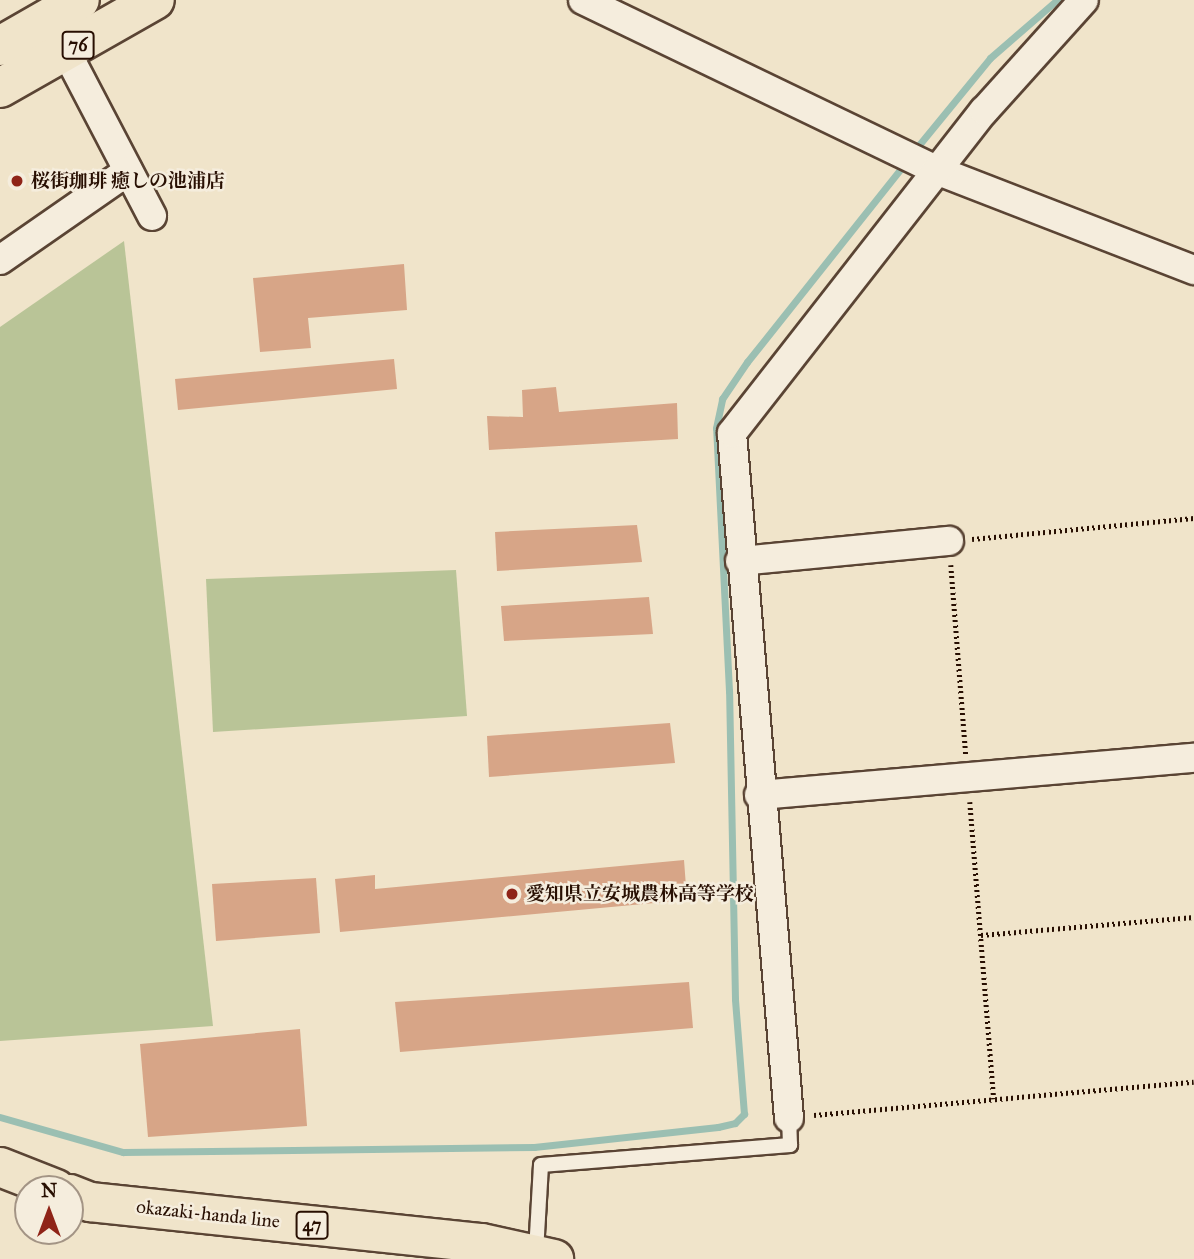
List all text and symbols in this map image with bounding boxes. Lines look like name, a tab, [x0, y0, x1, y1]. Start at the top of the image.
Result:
road number: 76	[60, 31, 96, 60]
place label: 桜街珈琲 癒しの池浦店	[31, 170, 225, 192]
marker: 桜街珈琲 癒しの池浦店	[9, 173, 25, 189]
place label: 愛知県立安城農林高等学校	[526, 883, 754, 905]
marker: 愛知県立安城農林高等学校	[504, 886, 520, 902]
north arrow	[14, 1175, 84, 1245]
text: N	[41, 1179, 57, 1202]
street label: okazaki-handa line	[135, 1195, 281, 1233]
road number: 47	[294, 1210, 330, 1240]

